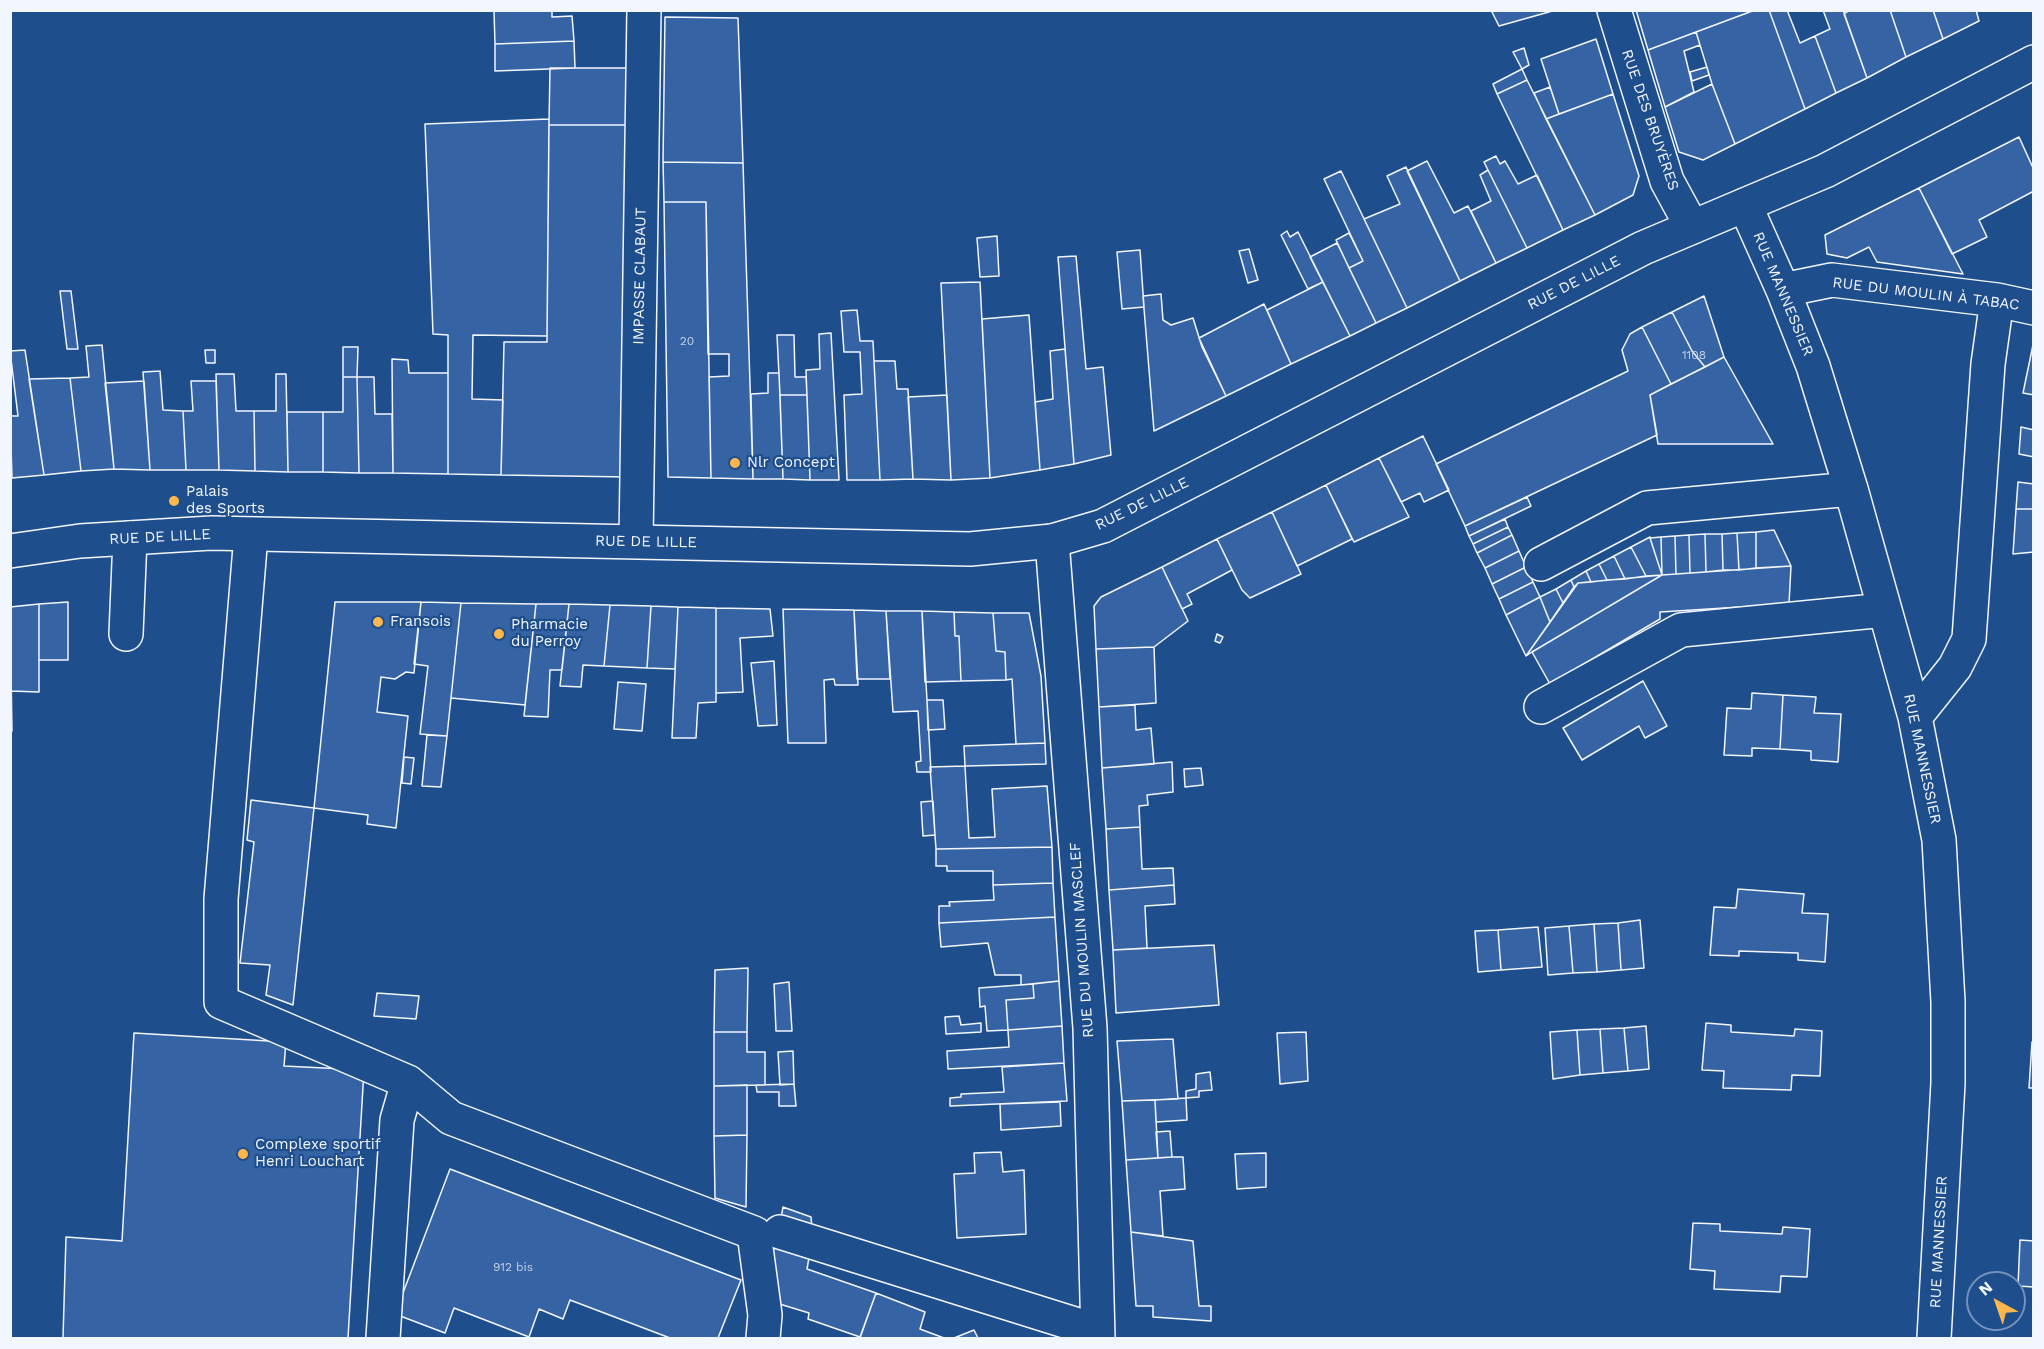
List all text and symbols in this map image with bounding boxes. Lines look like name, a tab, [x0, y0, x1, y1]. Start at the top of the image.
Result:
street label: RUE DES BRUYÈRES	[1617, 47, 1683, 193]
street label: IMPASSE CLABAUT	[630, 207, 650, 345]
street label: RUE MANNESSIER	[1749, 229, 1817, 359]
street label: RUE DE LILLE	[1525, 252, 1623, 314]
street label: RUE DU MOULIN À TABAC	[1832, 274, 2020, 314]
house number: 20	[680, 334, 694, 348]
house number: 1108	[1682, 348, 1706, 362]
place label: Nlr Concept	[747, 454, 835, 472]
marker: Nlr Concept	[728, 456, 742, 470]
street label: RUE DE LILLE	[1092, 474, 1192, 534]
place label: Palais des Sports	[186, 483, 265, 518]
marker: Palais des Sports	[167, 494, 181, 508]
street label: RUE DE LILLE	[109, 525, 211, 549]
street label: RUE DE LILLE	[595, 532, 697, 552]
place label: Fransois	[390, 613, 451, 631]
marker: Fransois	[371, 615, 385, 629]
place label: Pharmacie du Perroy	[511, 616, 588, 651]
marker: Pharmacie du Perroy	[492, 627, 506, 641]
street label: RUE MANNESSIER	[1899, 692, 1945, 826]
street label: RUE DU MOULIN MASCLEF	[1066, 842, 1098, 1038]
place label: Complexe sportif Henri Louchart	[255, 1136, 381, 1171]
marker: Complexe sportif Henri Louchart	[236, 1147, 250, 1161]
street label: RUE MANNESSIER	[1927, 1175, 1951, 1309]
house number: 912 bis	[493, 1260, 533, 1274]
north arrow	[1966, 1271, 2026, 1331]
text: N	[1975, 1277, 1996, 1299]

